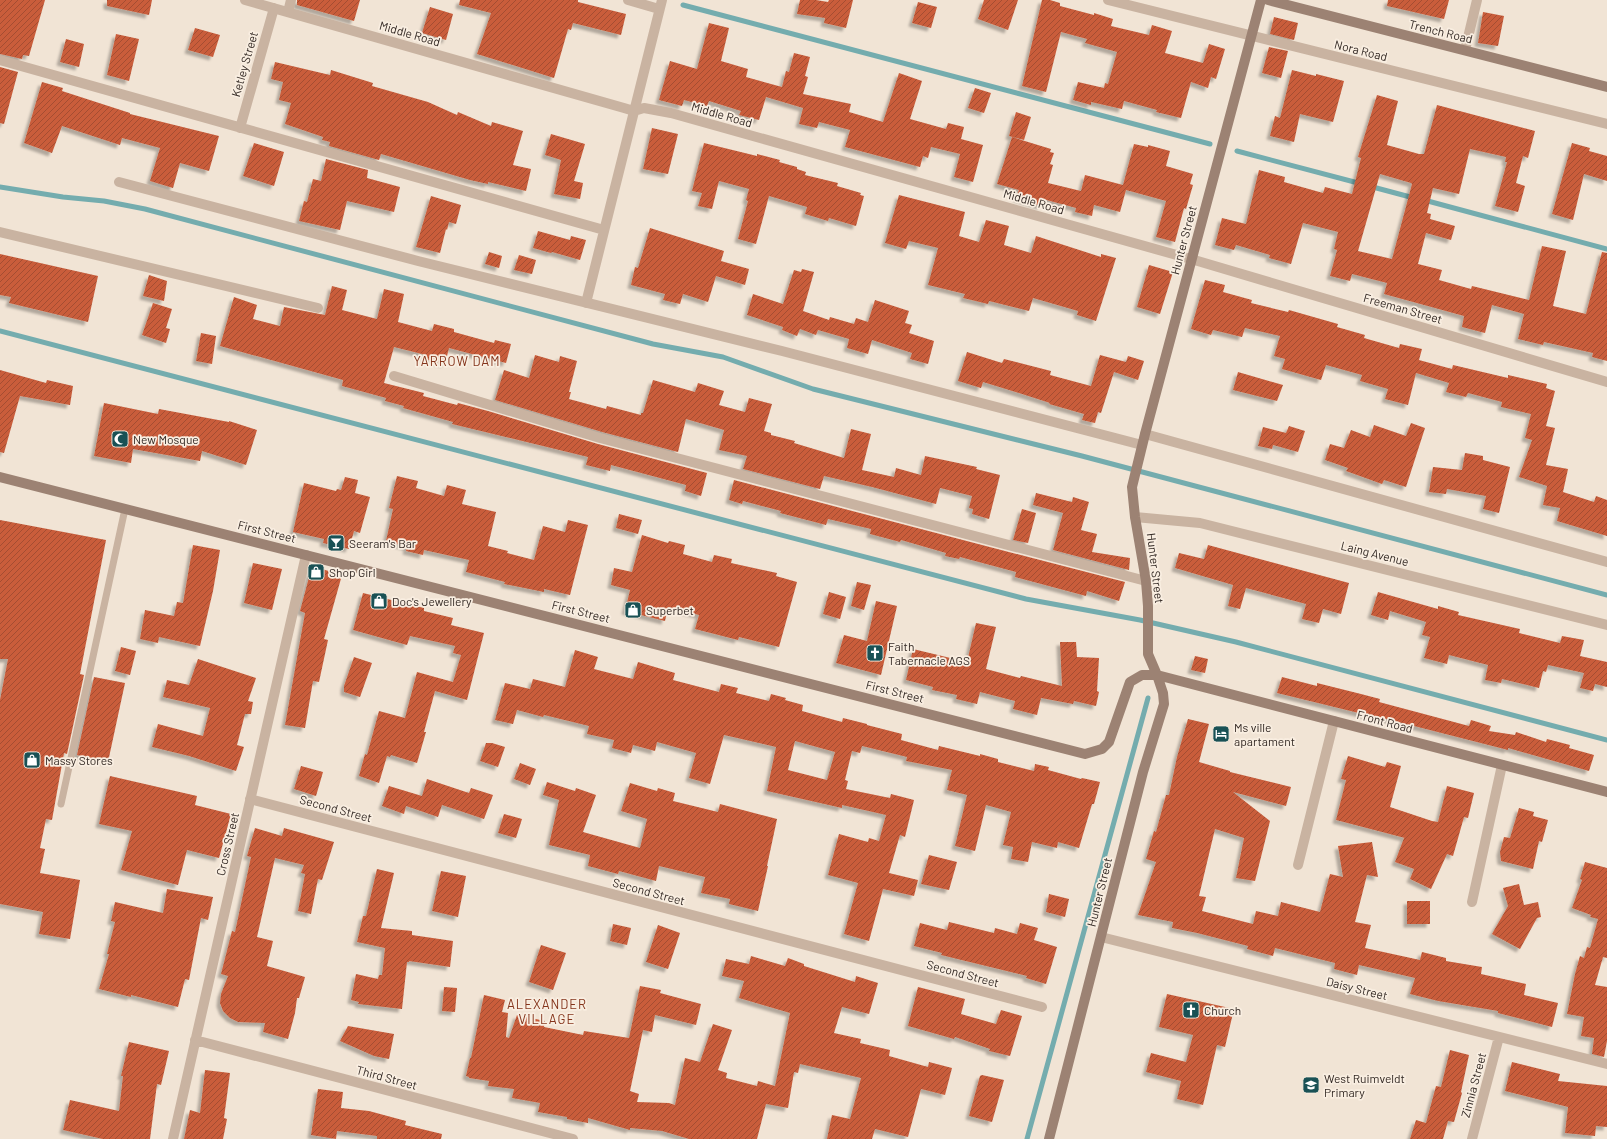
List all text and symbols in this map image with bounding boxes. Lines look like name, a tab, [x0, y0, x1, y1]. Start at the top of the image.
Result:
street label: Trench Road	[1408, 16, 1474, 46]
street label: Middle Road	[378, 18, 442, 48]
street label: Ketley Street	[228, 30, 260, 98]
street label: Nora Road	[1333, 37, 1389, 63]
street label: Middle Road	[690, 99, 754, 129]
street label: Middle Road	[1002, 186, 1066, 216]
street label: Hunter Street	[1167, 204, 1199, 276]
street label: Freeman Street	[1362, 290, 1444, 326]
district label: YARROW DAM	[413, 353, 501, 369]
mosque icon: New Mosque	[110, 429, 130, 449]
place label: New Mosque	[133, 432, 199, 446]
street label: First Street	[236, 517, 298, 545]
street label: Hunter Street	[1145, 532, 1167, 604]
bar icon: Seeram's Bar	[326, 533, 346, 553]
place label: Seeram's Bar	[349, 536, 417, 550]
street label: Laing Avenue	[1340, 538, 1410, 568]
shop icon: Shop Girl	[306, 562, 326, 582]
place label: Shop Girl	[329, 565, 376, 579]
shop icon: Doc's Jewellery	[369, 591, 389, 611]
place label: Doc's Jewellery	[392, 594, 472, 608]
street label: First Street	[550, 597, 612, 625]
shop icon: Superbet	[623, 600, 643, 620]
place label: Superbet	[646, 603, 694, 617]
place label: Faith Tabernacle AGS	[888, 639, 970, 667]
church icon: Faith Tabernacle AGS	[865, 643, 885, 663]
street label: First Street	[864, 677, 926, 705]
street label: Front Road	[1356, 707, 1414, 735]
place label: Ms ville apartament	[1234, 720, 1295, 748]
hotel icon: Ms ville apartament	[1211, 724, 1231, 744]
shop icon: Massy Stores	[22, 750, 42, 770]
place label: Massy Stores	[45, 753, 113, 767]
street label: Second Street	[298, 792, 374, 824]
street label: Cross Street	[213, 811, 241, 877]
street label: Hunter Street	[1084, 856, 1114, 928]
street label: Second Street	[611, 875, 687, 907]
street label: Second Street	[925, 957, 1001, 989]
street label: Daisy Street	[1325, 974, 1389, 1002]
district label: ALEXANDER VILLAGE	[507, 996, 587, 1027]
church icon: Church	[1181, 1000, 1201, 1020]
place label: Church	[1204, 1003, 1241, 1017]
street label: Zinnia Street	[1458, 1051, 1488, 1119]
street label: Third Street	[355, 1062, 419, 1092]
place label: West Ruimveldt Primary	[1324, 1071, 1405, 1099]
school or university icon: West Ruimveldt Primary	[1301, 1075, 1321, 1095]

